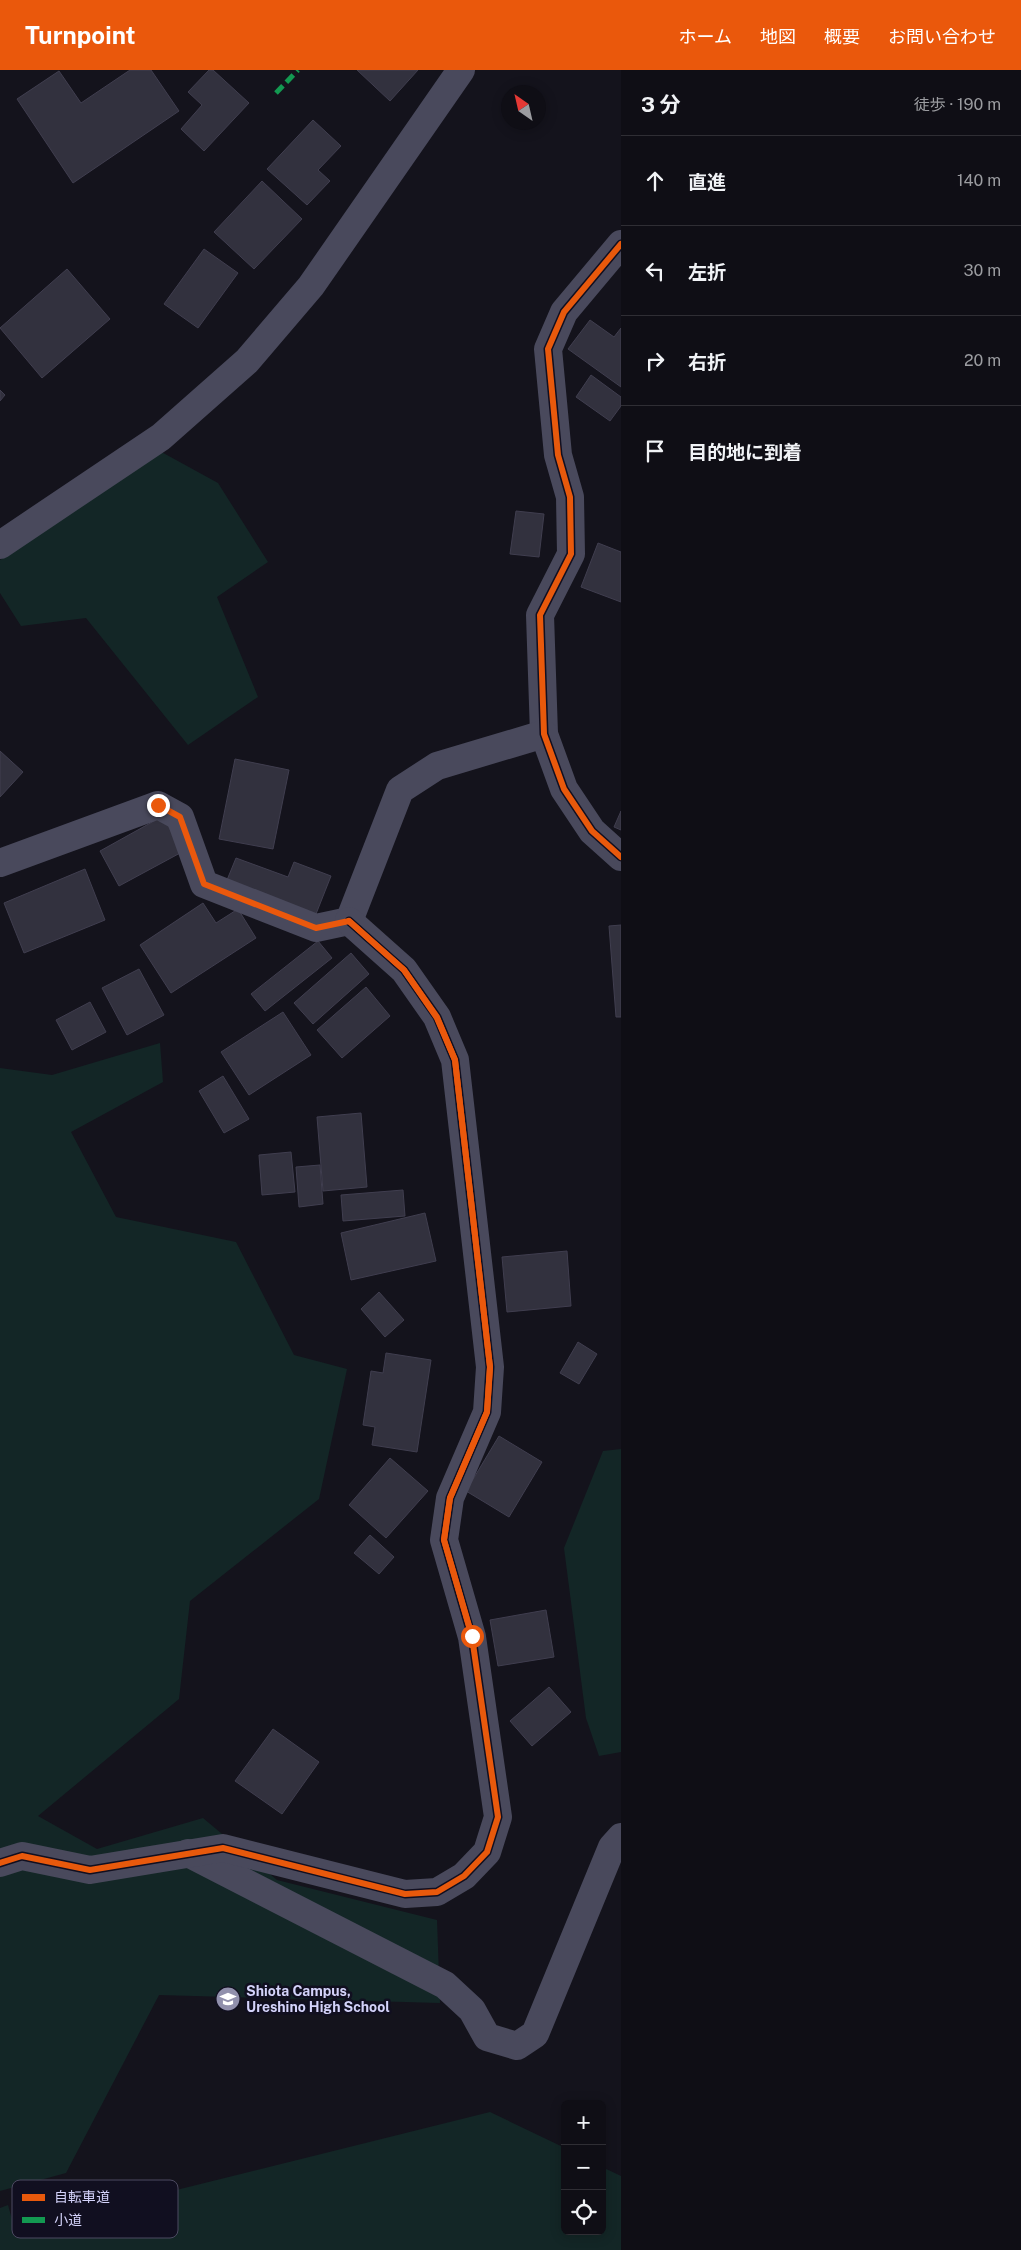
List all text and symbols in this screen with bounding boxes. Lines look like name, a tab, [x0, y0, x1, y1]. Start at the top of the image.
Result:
text: Turnpoint	[25, 21, 135, 49]
text: ホーム	[679, 26, 732, 47]
text: 地図	[760, 26, 796, 47]
text: 概要	[824, 26, 860, 47]
text: お問い合わせ	[888, 26, 996, 47]
north arrow	[501, 85, 546, 130]
text: 3 分	[641, 92, 681, 117]
text: 徒歩 · 190 m	[914, 95, 1001, 114]
icon: ahead	[641, 167, 669, 195]
text: 直進	[688, 171, 726, 193]
text: 140 m	[957, 171, 1001, 190]
icon: left	[641, 257, 669, 285]
text: 左折	[688, 261, 726, 283]
text: 30 m	[964, 261, 1001, 280]
icon: right	[641, 347, 669, 375]
text: 右折	[688, 351, 726, 373]
text: 20 m	[964, 351, 1001, 370]
icon: arrive	[641, 437, 669, 465]
text: 目的地に到着	[688, 441, 802, 463]
route end	[147, 794, 170, 817]
route start	[461, 1625, 484, 1648]
place label: Shiota Campus, Ureshino High School	[246, 1983, 390, 2015]
school or university icon: Shiota Campus, Ureshino High School	[215, 1986, 241, 2012]
map controls	[561, 2100, 606, 2235]
button: +	[561, 2100, 606, 2145]
button: −	[561, 2145, 606, 2190]
legend	[12, 2180, 178, 2238]
text: 自転車道	[54, 2189, 110, 2205]
button: locate	[561, 2190, 606, 2235]
text: 小道	[54, 2212, 82, 2228]

